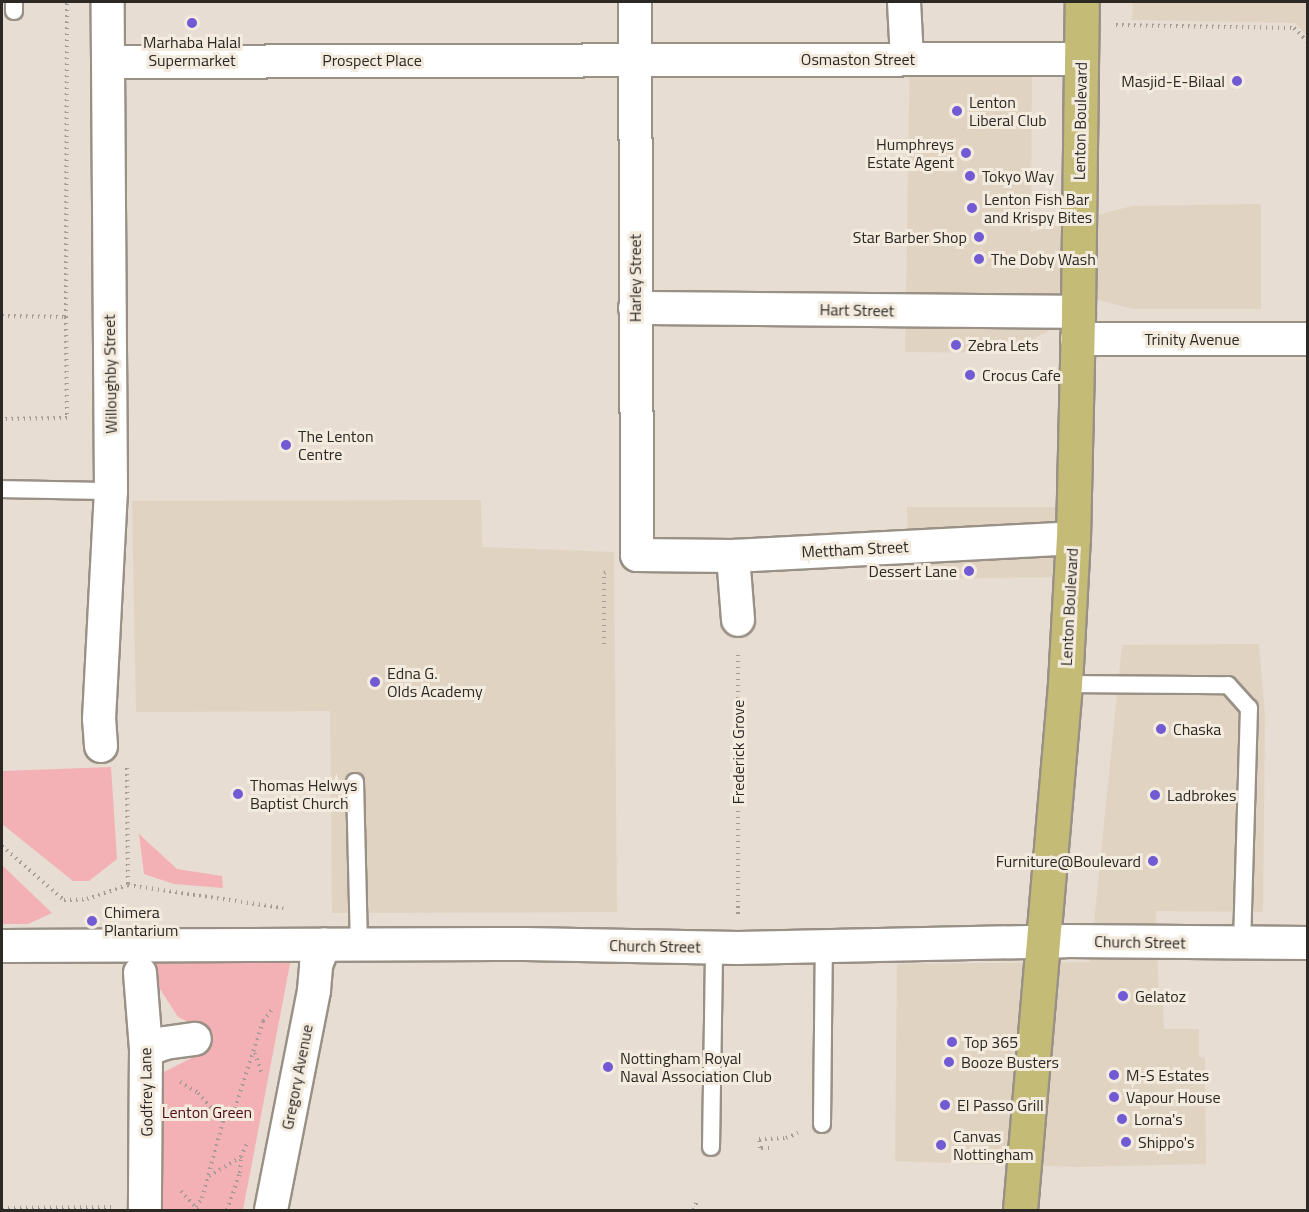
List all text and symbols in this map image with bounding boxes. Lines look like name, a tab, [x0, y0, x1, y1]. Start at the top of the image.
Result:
marker: Marhaba Halal Supermarket	[185, 16, 199, 30]
place label: Marhaba Halal Supermarket	[143, 32, 241, 70]
street label: Osmaston Street	[801, 49, 915, 69]
street label: Prospect Place	[322, 50, 422, 70]
street label: Lenton Boulevard	[1069, 62, 1091, 180]
place label: Masjid-E-Bilaal	[1121, 71, 1225, 91]
marker: Masjid-E-Bilaal	[1230, 74, 1244, 88]
place label: Lenton Liberal Club	[969, 92, 1047, 130]
marker: Lenton Liberal Club	[950, 104, 964, 118]
place label: Humphreys Estate Agent	[867, 134, 954, 172]
marker: Humphreys Estate Agent	[959, 146, 973, 160]
place label: Tokyo Way	[982, 166, 1054, 186]
marker: Tokyo Way	[963, 169, 977, 183]
place label: Lenton Fish Bar and Krispy Bites	[984, 189, 1092, 227]
marker: Lenton Fish Bar and Krispy Bites	[965, 201, 979, 215]
place label: Star Barber Shop	[853, 227, 967, 247]
marker: Star Barber Shop	[972, 230, 986, 244]
street label: Harley Street	[625, 234, 645, 322]
place label: The Doby Wash	[991, 249, 1096, 269]
marker: The Doby Wash	[972, 252, 986, 266]
street label: Hart Street	[819, 300, 895, 320]
street label: Willoughby Street	[99, 314, 121, 434]
street label: Trinity Avenue	[1144, 329, 1240, 349]
place label: Zebra Lets	[968, 335, 1039, 355]
marker: Zebra Lets	[949, 338, 963, 352]
place label: Crocus Cafe	[982, 365, 1061, 385]
marker: Crocus Cafe	[963, 368, 977, 382]
place label: The Lenton Centre	[298, 426, 373, 464]
marker: The Lenton Centre	[279, 438, 293, 452]
street label: Mettham Street	[801, 537, 909, 561]
street label: Lenton Boulevard	[1056, 547, 1082, 667]
place label: Dessert Lane	[869, 561, 957, 581]
marker: Dessert Lane	[962, 564, 976, 578]
place label: Edna G. Olds Academy	[387, 663, 483, 701]
marker: Edna G. Olds Academy	[368, 675, 382, 689]
street label: Frederick Grove	[728, 700, 748, 804]
place label: Chaska	[1173, 719, 1221, 739]
marker: Chaska	[1154, 722, 1168, 736]
place label: Thomas Helwys Baptist Church	[250, 775, 358, 813]
place label: Ladbrokes	[1167, 785, 1236, 805]
marker: Thomas Helwys Baptist Church	[231, 787, 245, 801]
marker: Ladbrokes	[1148, 788, 1162, 802]
place label: Furniture@Boulevard	[996, 851, 1141, 871]
marker: Furniture@Boulevard	[1146, 854, 1160, 868]
place label: Chimera Plantarium	[104, 902, 178, 940]
marker: Chimera Plantarium	[85, 914, 99, 928]
street label: Church Street	[1094, 932, 1186, 952]
street label: Church Street	[609, 936, 701, 956]
place label: Gelatoz	[1135, 986, 1186, 1006]
marker: Gelatoz	[1116, 989, 1130, 1003]
street label: Gregory Avenue	[277, 1023, 317, 1131]
place label: Top 365	[964, 1032, 1018, 1052]
marker: Top 365	[945, 1035, 959, 1049]
street label: Godfrey Lane	[136, 1047, 156, 1137]
place label: Nottingham Royal Naval Association Club	[620, 1048, 772, 1086]
place label: Booze Busters	[961, 1052, 1059, 1072]
marker: Booze Busters	[942, 1055, 956, 1069]
marker: Nottingham Royal Naval Association Club	[601, 1060, 615, 1074]
place label: M-S Estates	[1126, 1065, 1209, 1085]
marker: M-S Estates	[1107, 1068, 1121, 1082]
place label: Vapour House	[1126, 1087, 1221, 1107]
marker: Vapour House	[1107, 1090, 1121, 1104]
place label: El Passo Grill	[957, 1095, 1044, 1115]
marker: El Passo Grill	[938, 1098, 952, 1112]
park label: Lenton Green	[162, 1102, 252, 1122]
place label: Lorna's	[1134, 1109, 1183, 1129]
marker: Lorna's	[1115, 1112, 1129, 1126]
place label: Canvas Nottingham	[953, 1126, 1034, 1164]
place label: Shippo's	[1138, 1132, 1195, 1152]
marker: Shippo's	[1119, 1135, 1133, 1149]
marker: Canvas Nottingham	[934, 1138, 948, 1152]

